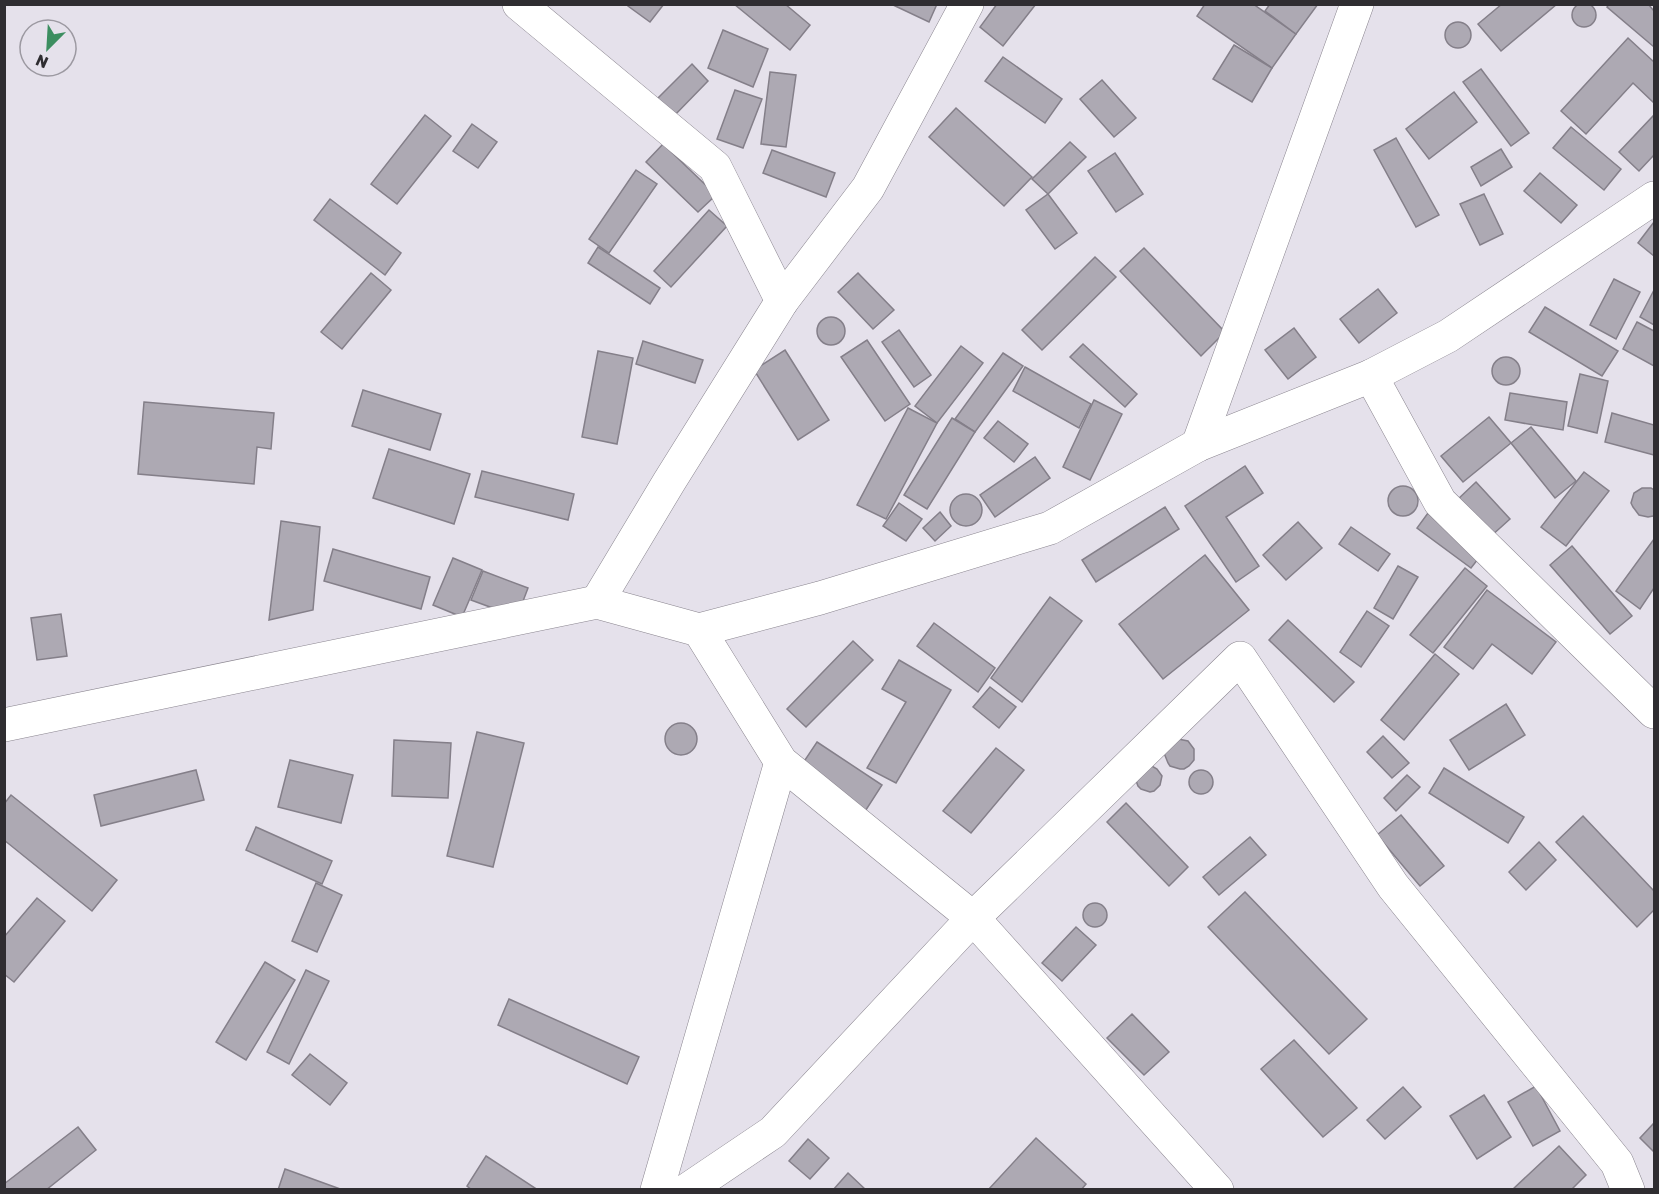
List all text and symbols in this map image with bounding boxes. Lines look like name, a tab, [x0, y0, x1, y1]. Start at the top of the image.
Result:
north arrow	[18, 18, 78, 78]
text: N	[33, 50, 51, 72]

